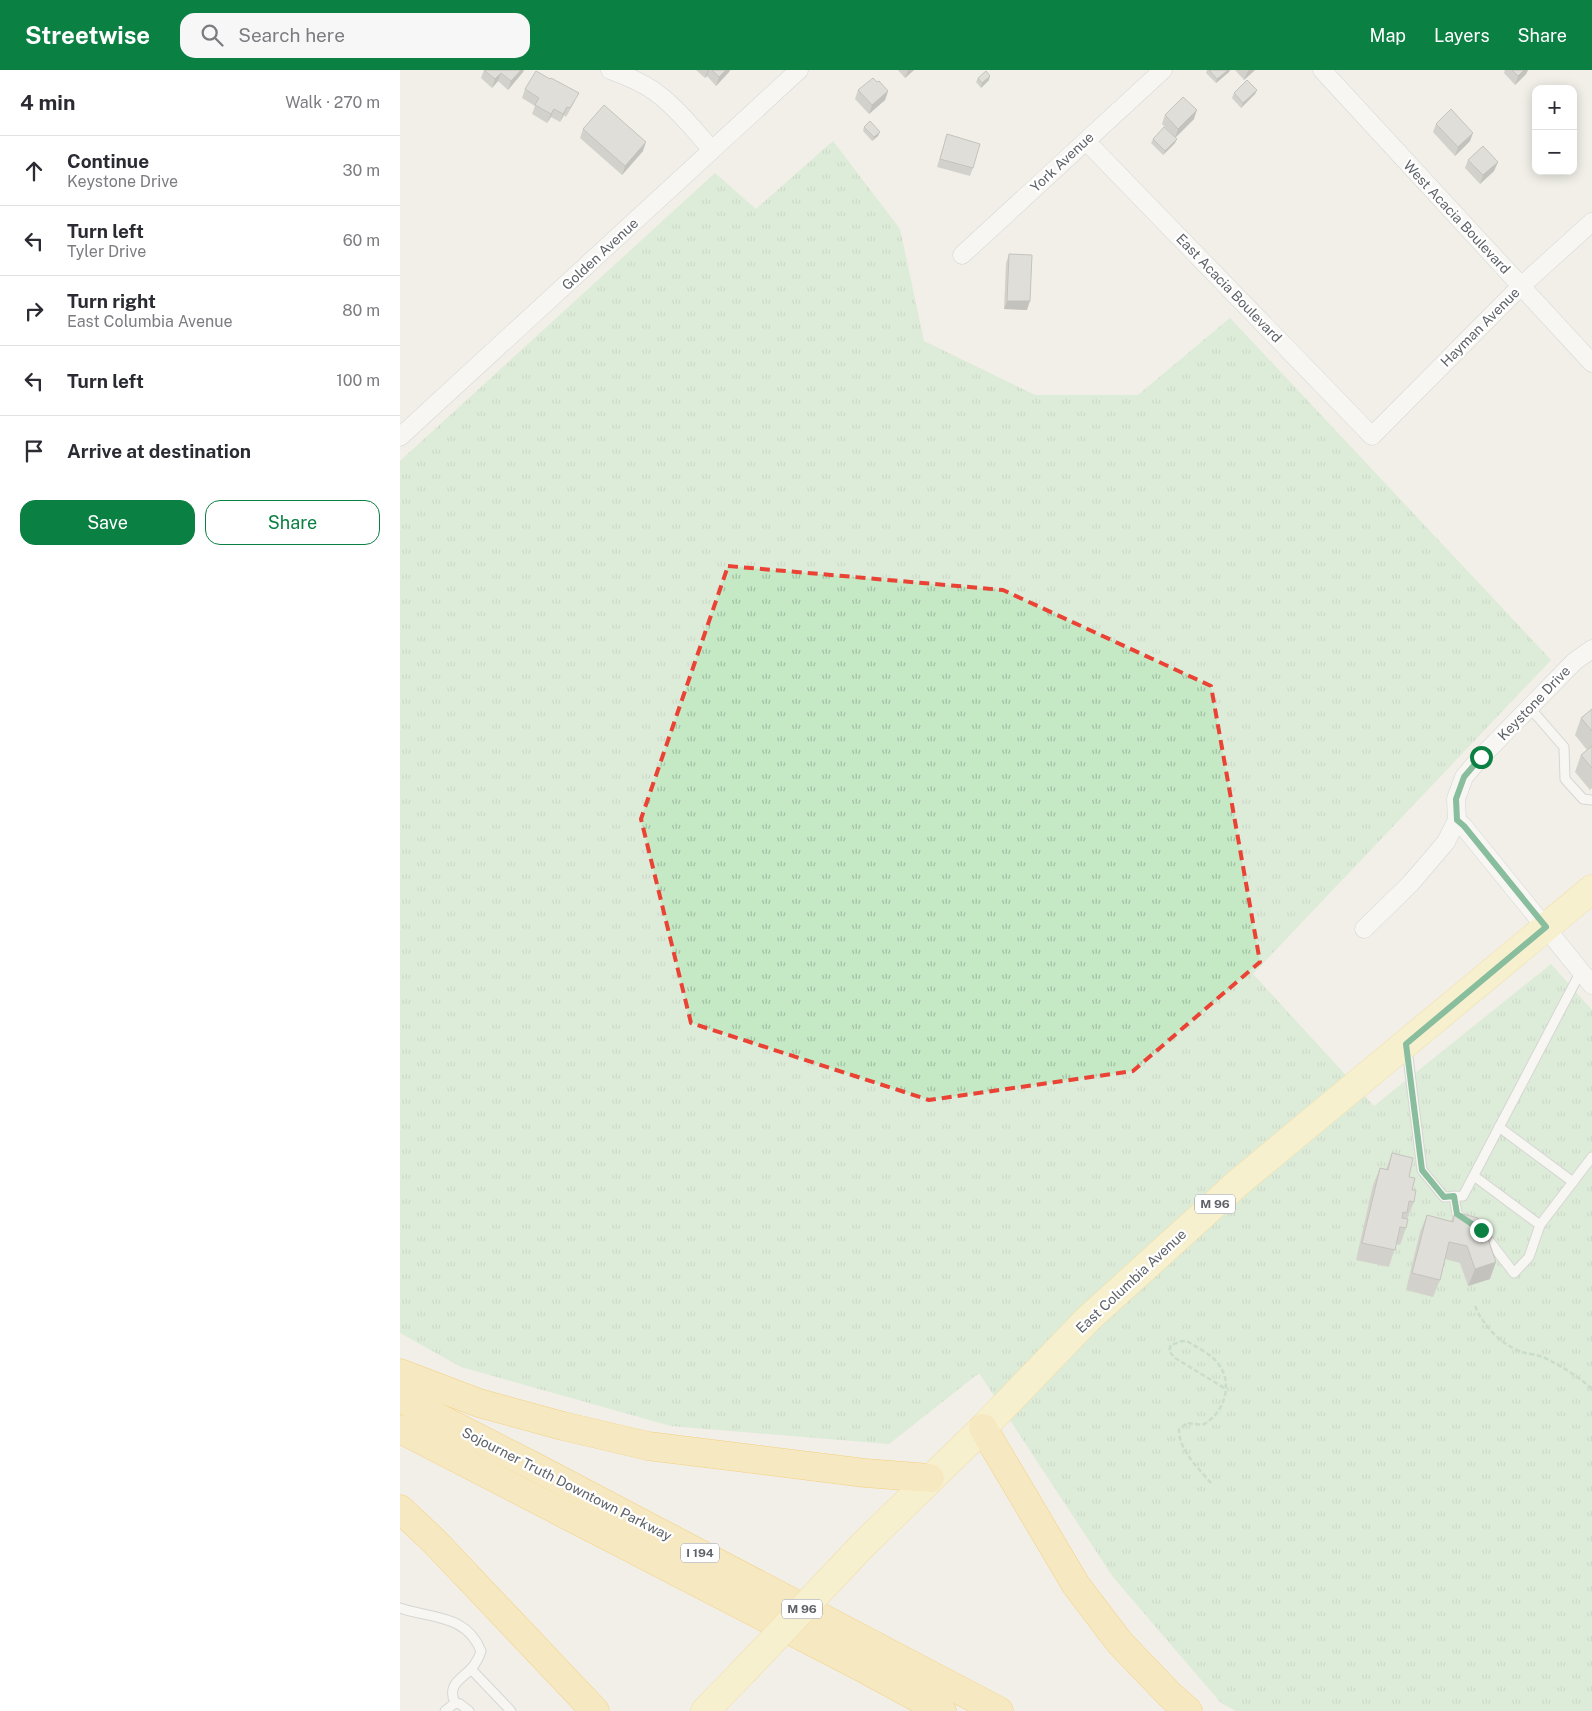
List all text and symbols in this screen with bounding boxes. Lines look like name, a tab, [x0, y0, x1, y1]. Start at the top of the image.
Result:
search box	[180, 13, 530, 58]
text: Streetwise	[25, 21, 150, 49]
icon: search	[198, 21, 226, 49]
text: Search here	[238, 24, 345, 46]
text: Map	[1370, 25, 1406, 46]
text: Layers	[1434, 25, 1490, 46]
text: Share	[1518, 25, 1567, 46]
map controls	[1532, 85, 1577, 175]
button: +	[1532, 85, 1577, 130]
text: 4 min	[20, 90, 75, 115]
text: Walk · 270 m	[285, 93, 380, 112]
street label: York Avenue	[1027, 129, 1097, 195]
button: −	[1532, 130, 1577, 175]
text: Continue	[67, 150, 149, 172]
icon: ahead	[20, 157, 48, 185]
street label: West Acacia Boulevard	[1400, 157, 1514, 277]
text: 30 m	[343, 161, 380, 180]
text: Keystone Drive	[67, 172, 178, 191]
street label: Golden Avenue	[559, 215, 641, 293]
text: Turn left	[67, 220, 144, 242]
icon: left	[20, 227, 48, 255]
street label: East Acacia Boulevard	[1173, 230, 1285, 346]
text: 60 m	[343, 231, 380, 250]
text: Tyler Drive	[67, 242, 146, 261]
street label: Hayman Avenue	[1437, 284, 1523, 370]
text: Turn right	[67, 290, 156, 312]
icon: right	[20, 297, 48, 325]
text: 80 m	[342, 301, 380, 320]
text: East Columbia Avenue	[67, 312, 233, 331]
icon: left	[20, 367, 48, 395]
text: Turn left	[67, 370, 144, 392]
text: 100 m	[336, 371, 380, 390]
icon: arrive	[20, 437, 48, 465]
text: Arrive at destination	[67, 440, 251, 462]
button: Save	[20, 500, 195, 545]
button: Share	[205, 500, 380, 545]
street label: Keystone Drive	[1494, 662, 1574, 744]
route start	[1470, 746, 1493, 769]
road number: M 96	[1195, 1194, 1235, 1214]
route end	[1470, 1219, 1493, 1242]
street label: East Columbia Avenue	[1073, 1226, 1190, 1336]
street label: Sojourner Truth Downtown Parkway	[459, 1424, 675, 1544]
road number: I 194	[681, 1544, 719, 1562]
road number: M 96	[782, 1600, 822, 1618]

